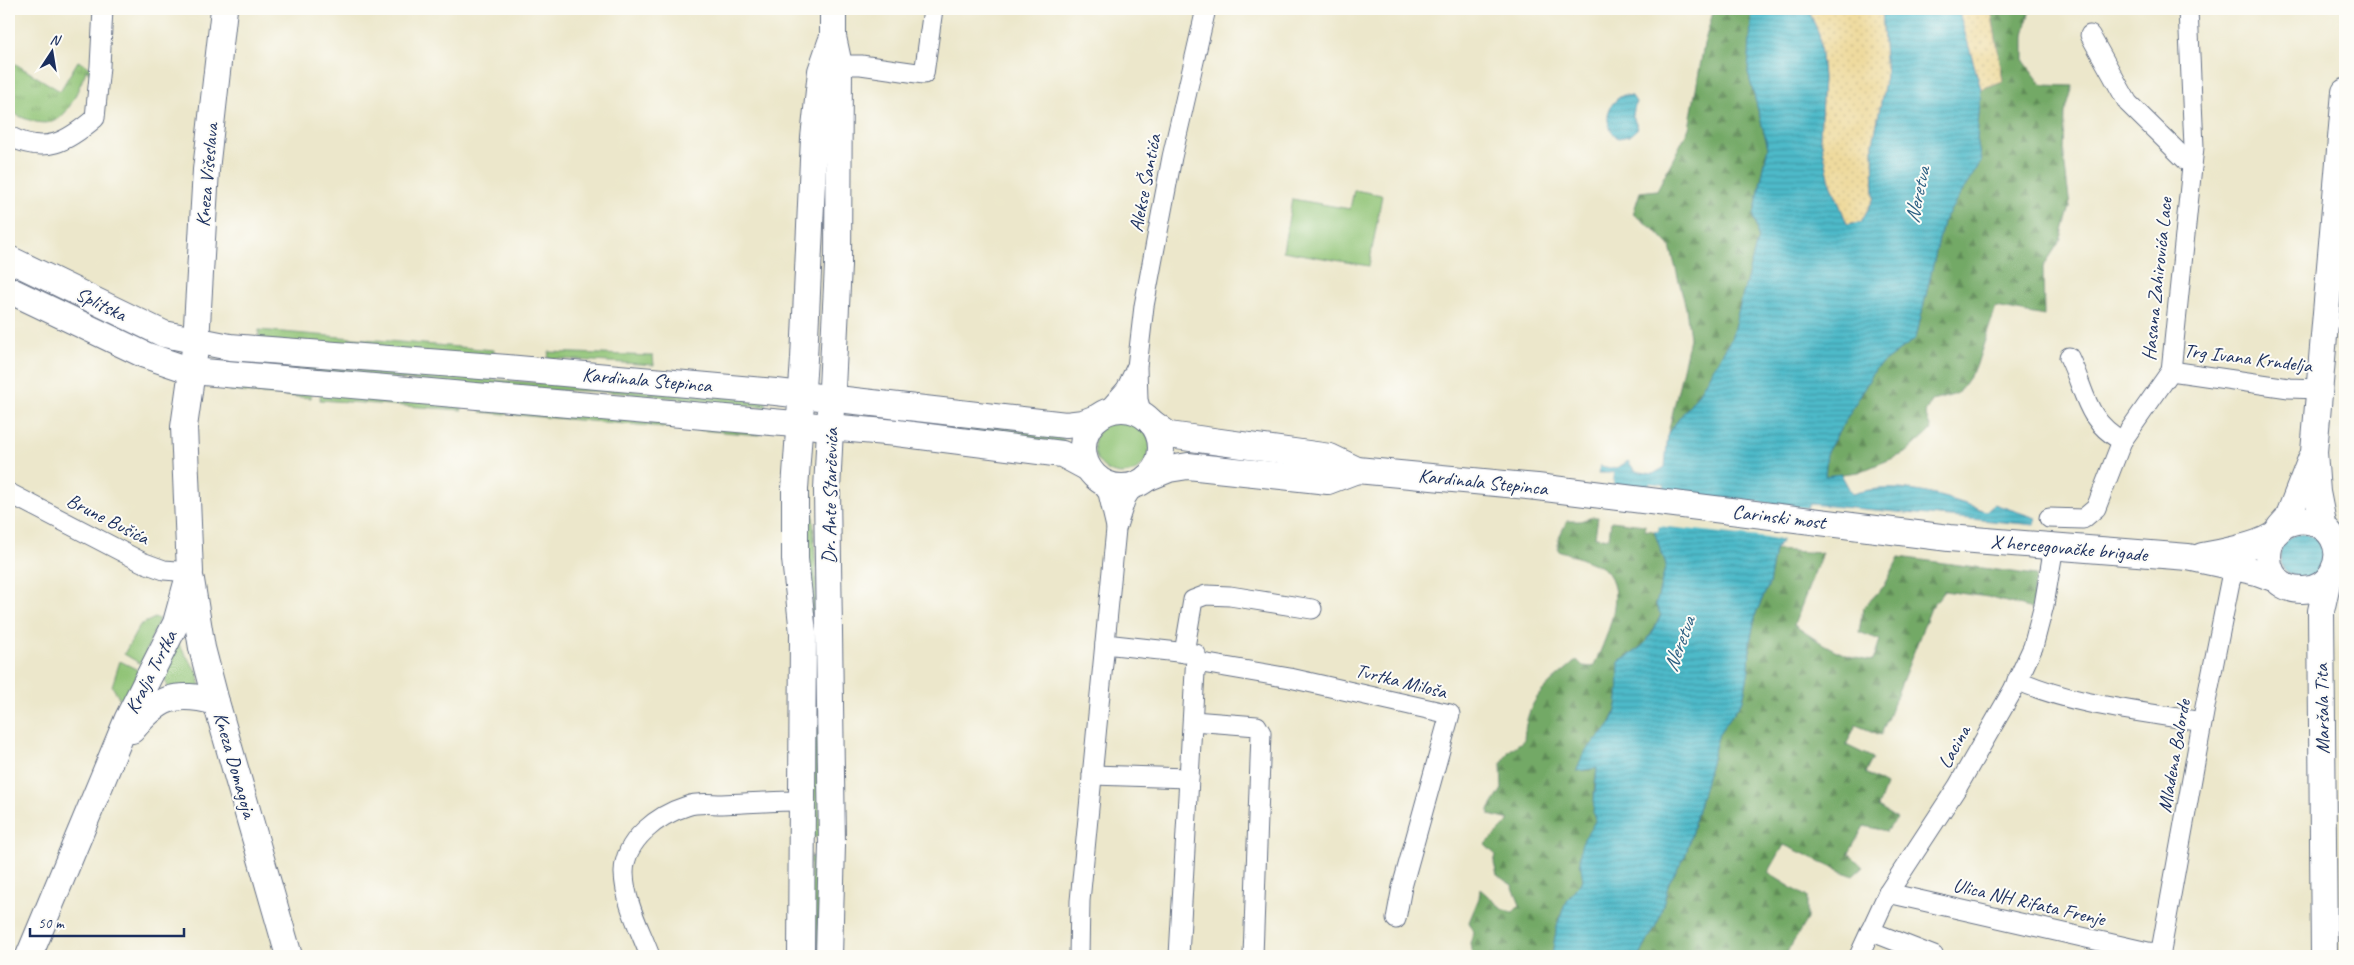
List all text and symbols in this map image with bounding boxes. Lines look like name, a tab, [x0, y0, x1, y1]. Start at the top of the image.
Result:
north arrow	[28, 28, 78, 78]
text: N	[49, 31, 63, 49]
street label: Kneza Višeslava	[190, 120, 224, 228]
street label: Alekse Šantića	[1123, 131, 1167, 234]
water label: Neretva	[1898, 162, 1936, 225]
street label: Hasana Zahirovića Lace	[2136, 195, 2178, 362]
street label: Splitska	[72, 281, 132, 328]
street label: Trg Ivana Krndelja	[2183, 338, 2315, 378]
street label: Kardinala Stepinca	[581, 362, 714, 398]
street label: Dr. Ante Starčevića	[816, 427, 844, 564]
street label: Kardinala Stepinca	[1417, 463, 1550, 501]
street label: Brune Bušića	[63, 488, 155, 551]
street label: Carinski most	[1731, 499, 1829, 535]
street label: X hercegovačke brigade	[1990, 529, 2150, 567]
water label: Neretva	[1657, 611, 1702, 675]
street label: Kralja Tvrtka	[119, 625, 183, 718]
street label: Tvrtka Miloša	[1353, 658, 1450, 705]
street label: Maršala Tita	[2309, 662, 2335, 754]
street label: Mladena Balorde	[2152, 696, 2196, 814]
street label: Kneza Domagoja	[208, 709, 263, 822]
street label: Lacina	[1932, 720, 1977, 773]
street label: Ulica NH Rifata Frenje	[1951, 872, 2109, 932]
scale bar	[30, 905, 184, 937]
text: 50 m	[38, 914, 65, 933]

